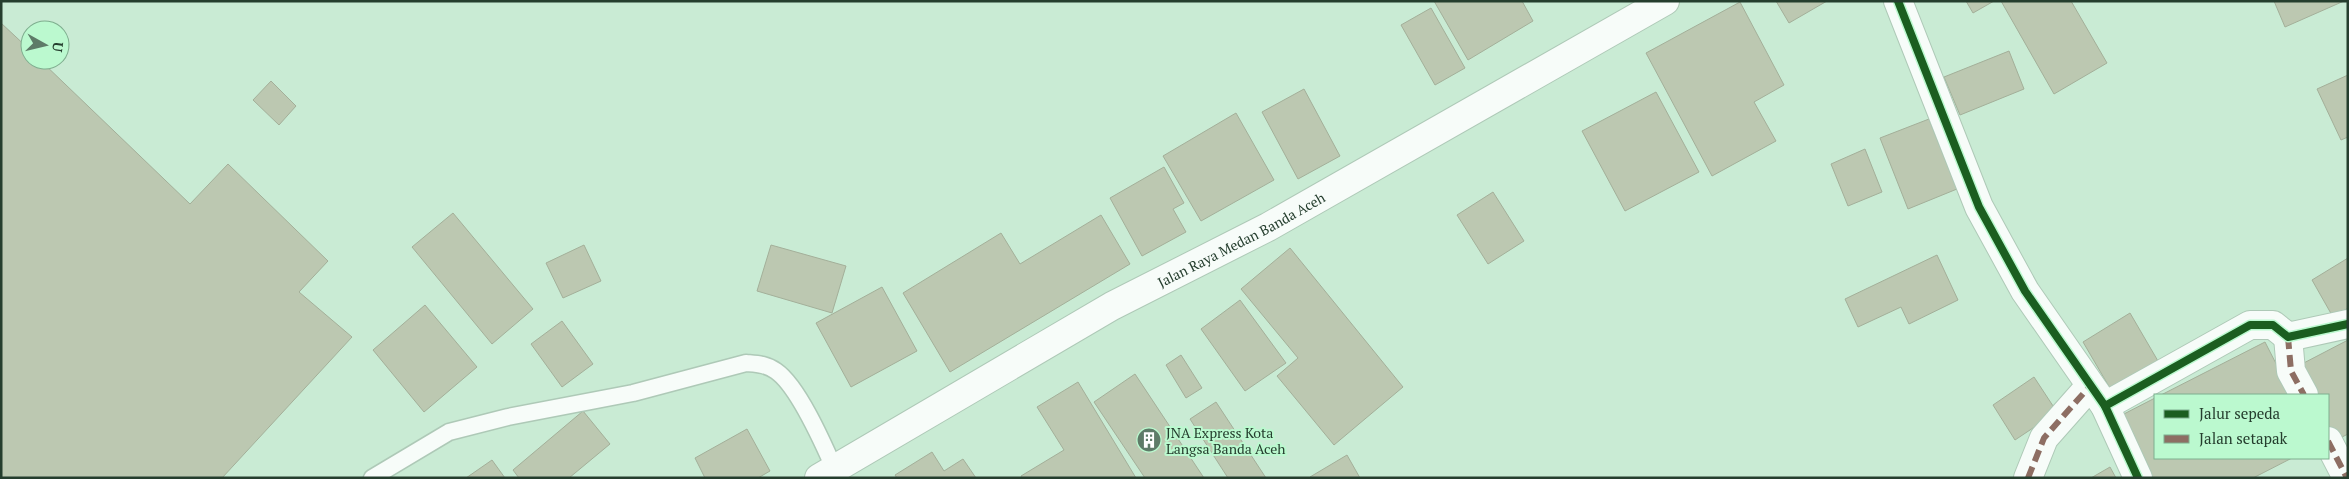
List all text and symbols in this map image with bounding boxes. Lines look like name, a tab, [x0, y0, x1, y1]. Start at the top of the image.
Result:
north arrow	[20, 20, 70, 70]
text: U	[48, 41, 68, 53]
street label: Jalan Raya Medan Banda Aceh	[1154, 187, 1328, 291]
legend	[2154, 394, 2329, 459]
text: Jalur sepeda	[2199, 403, 2281, 423]
place label: JNA Express Kota Langsa Banda Aceh	[1166, 423, 1286, 458]
building icon: JNA Express Kota Langsa Banda Aceh	[1136, 427, 1162, 453]
text: Jalan setapak	[2199, 428, 2288, 448]

